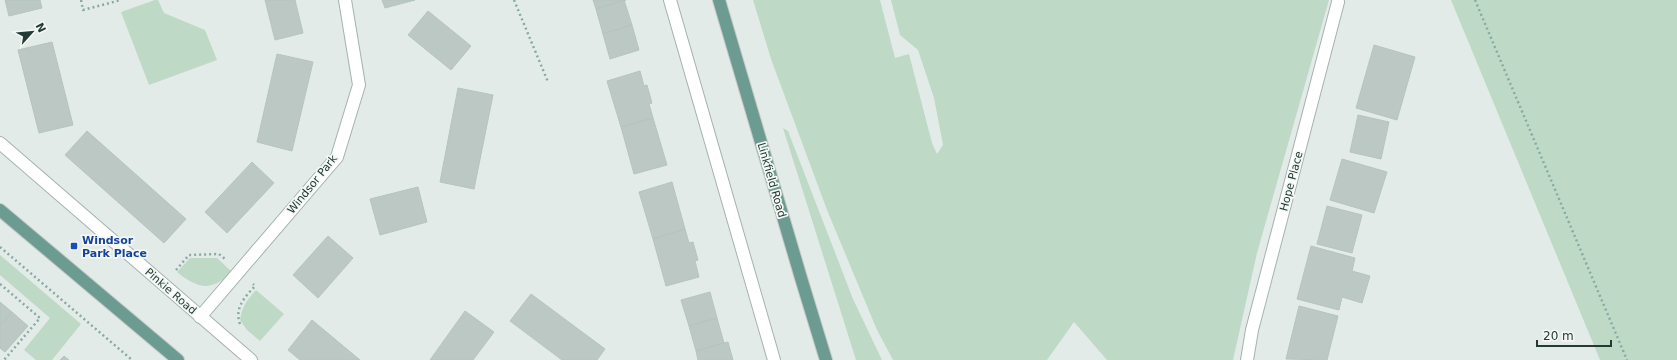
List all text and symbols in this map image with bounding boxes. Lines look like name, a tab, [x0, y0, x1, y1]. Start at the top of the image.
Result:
north arrow	[12, 12, 52, 52]
text: N	[33, 21, 48, 35]
street label: Linkfield Road	[755, 141, 788, 219]
street label: Hope Place	[1277, 150, 1306, 213]
street label: Windsor Park	[285, 152, 340, 216]
place label: Windsor Park Place	[82, 234, 147, 260]
marker: Windsor Park Place	[69, 241, 79, 251]
street label: Pinkie Road	[142, 266, 199, 317]
scale bar	[1537, 322, 1611, 348]
text: 20 m	[1543, 329, 1574, 343]

